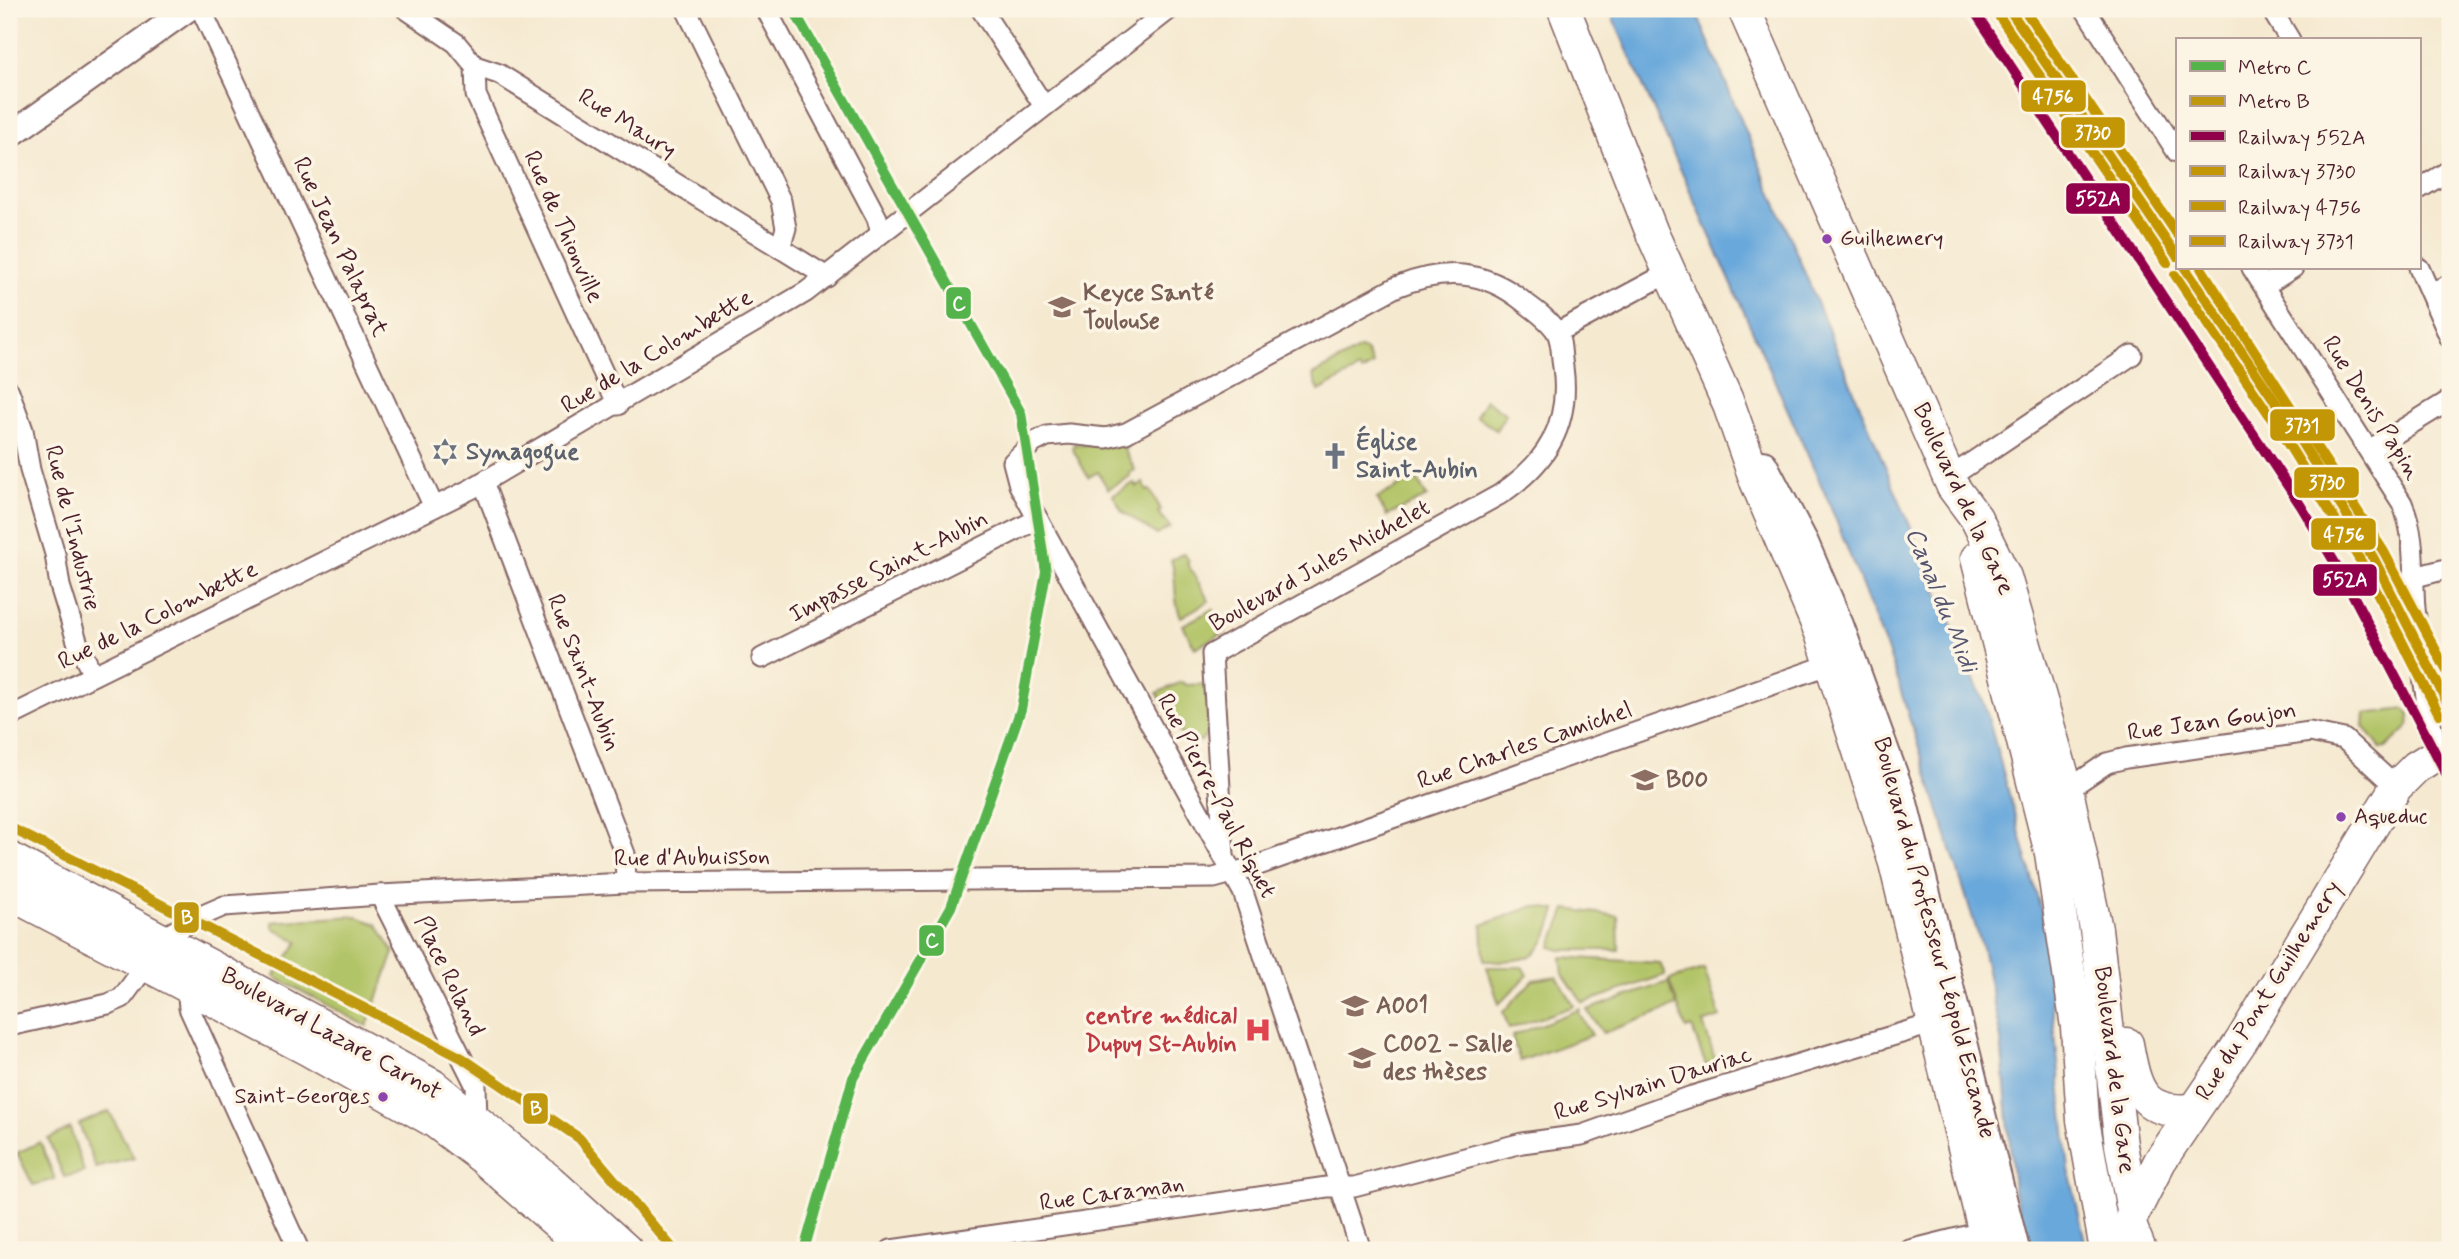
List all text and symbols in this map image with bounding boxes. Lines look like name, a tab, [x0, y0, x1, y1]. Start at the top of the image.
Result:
legend	[2176, 38, 2420, 270]
text: Metro C	[2238, 54, 2312, 82]
line badge: 4756	[2020, 79, 2087, 113]
street label: Rue Maury	[572, 82, 682, 166]
text: 4756	[2033, 85, 2074, 110]
text: Metro B	[2238, 88, 2310, 116]
line badge: 3730	[2060, 116, 2126, 149]
text: 3730	[2075, 121, 2111, 146]
text: Railway 552A	[2238, 124, 2366, 152]
street label: Rue de Thionville	[516, 146, 610, 308]
street label: Rue Jean Palaprat	[285, 152, 395, 342]
text: Railway 3730	[2238, 158, 2356, 186]
line badge: 552A	[2065, 182, 2131, 215]
text: 552A	[2075, 187, 2121, 212]
text: Railway 4756	[2238, 194, 2361, 222]
place label: Guilhemery	[1840, 225, 1944, 253]
text: Railway 3731	[2238, 228, 2354, 256]
marker: Guilhemery	[1820, 232, 1834, 246]
place label: Keyce Santé Toulouse	[1083, 278, 1214, 337]
street label: Rue de la Colombette	[555, 282, 759, 422]
line badge: C	[945, 286, 972, 320]
text: C	[952, 292, 966, 317]
school or university icon: Keyce Santé Toulouse	[1047, 292, 1077, 322]
street label: Rue Denis Papin	[2314, 330, 2428, 486]
street label: Boulevard de la Gare	[1905, 398, 2021, 600]
line badge: 3731	[2269, 408, 2336, 442]
text: 3731	[2285, 414, 2319, 439]
place label: Église Saint-Aubin	[1356, 425, 1478, 486]
synagogue icon: Synagogue	[430, 437, 460, 467]
place label: Synagogue	[466, 437, 579, 471]
church icon: Église Saint-Aubin	[1320, 441, 1350, 471]
street label: Rue de l'Industrie	[36, 442, 108, 614]
line badge: 3730	[2293, 466, 2360, 499]
text: 3730	[2309, 471, 2345, 496]
street label: Boulevard Jules Michelet	[1204, 492, 1436, 640]
street label: Impasse Saint-Aubin	[784, 503, 994, 631]
line badge: 4756	[2310, 517, 2377, 551]
water label: Canal du Midi	[1896, 522, 1986, 679]
text: 4756	[2324, 523, 2365, 548]
street label: Rue de la Colombette	[53, 554, 263, 678]
line badge: 552A	[2312, 563, 2378, 597]
text: 552A	[2322, 568, 2368, 593]
street label: Rue Saint-Aubin	[539, 590, 627, 756]
street label: Rue Pierre-Paul Riquet	[1149, 688, 1283, 904]
street label: Rue Charles Camichel	[1413, 695, 1637, 797]
street label: Rue Jean Goujon	[2125, 695, 2299, 749]
street label: Boulevard du Professeur Léopold Escande	[1865, 734, 2003, 1142]
school or university icon: B00	[1630, 765, 1660, 795]
place label: B00	[1666, 765, 1708, 796]
place label: Aqueduc	[2354, 803, 2428, 831]
marker: Aqueduc	[2334, 810, 2348, 824]
street label: Rue d'Aubuisson	[614, 841, 770, 875]
street label: Rue du Pont Guilhemery	[2189, 875, 2349, 1107]
line badge: B	[173, 901, 200, 934]
text: B	[181, 906, 193, 931]
street label: Place Roland	[406, 911, 492, 1041]
line badge: C	[918, 924, 945, 957]
text: C	[925, 929, 939, 954]
street label: Boulevard Lazare Carnot	[215, 960, 447, 1108]
street label: Boulevard de la Gare	[2086, 965, 2142, 1176]
school or university icon: A001	[1340, 991, 1370, 1021]
place label: A001	[1376, 991, 1428, 1022]
place label: centre médical Dupuy St-Aubin	[1085, 1001, 1237, 1060]
hospital icon: centre médical Dupuy St-Aubin	[1243, 1015, 1273, 1045]
place label: C002 - Salle des thèses	[1383, 1029, 1513, 1088]
street label: Rue Sylvain Dauriac	[1550, 1039, 1756, 1129]
school or university icon: C002 - Salle des thèses	[1347, 1043, 1377, 1073]
place label: Saint-Georges	[235, 1083, 370, 1114]
marker: Saint-Georges	[376, 1090, 390, 1104]
line badge: B	[522, 1092, 549, 1125]
text: B	[530, 1097, 542, 1122]
street label: Rue Caraman	[1038, 1169, 1186, 1219]

